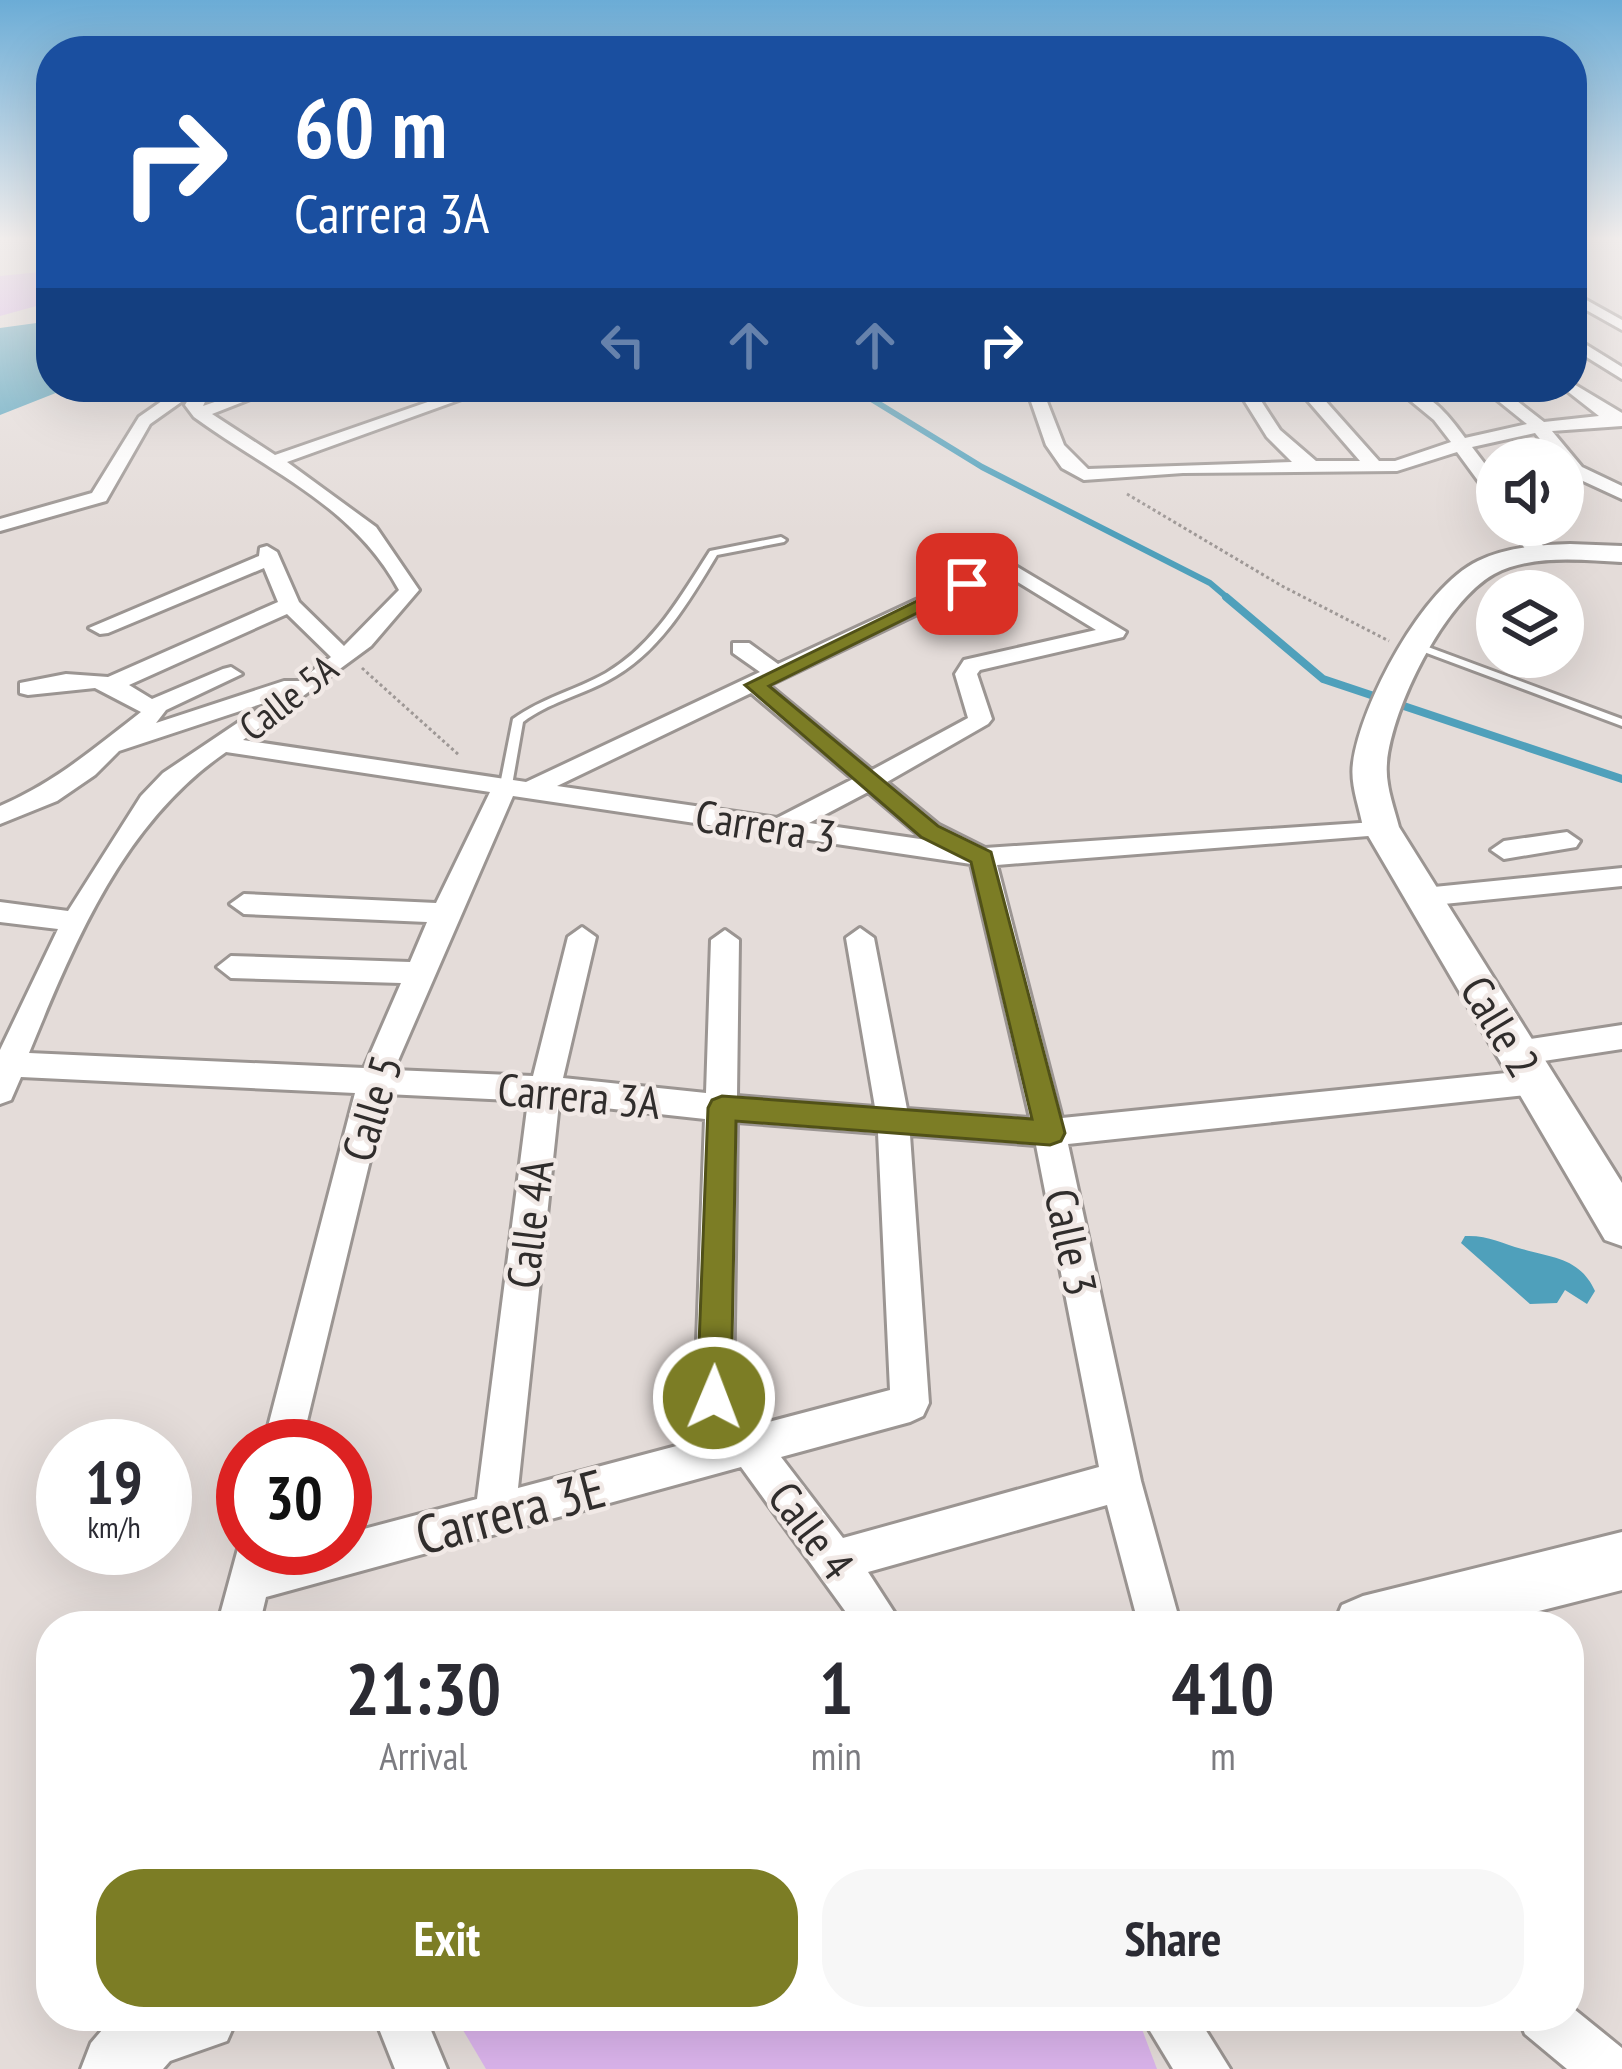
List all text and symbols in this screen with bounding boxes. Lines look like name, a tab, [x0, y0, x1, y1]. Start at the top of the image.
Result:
text: 60 m	[294, 72, 447, 181]
icon: right	[96, 84, 252, 240]
text: Carrera 3A	[294, 178, 489, 248]
icon: left	[590, 312, 656, 378]
icon: ahead	[716, 312, 782, 378]
icon: ahead	[842, 312, 908, 378]
icon: right	[968, 312, 1034, 378]
map controls	[1476, 438, 1584, 678]
button: sound	[1476, 438, 1584, 546]
pin	[916, 533, 1018, 635]
icon: arrive	[934, 551, 1000, 617]
button: layers	[1476, 570, 1584, 678]
street label: Calle 5A	[228, 642, 348, 751]
street label: Carrera 3	[692, 785, 840, 865]
street label: Calle 2	[1448, 965, 1554, 1087]
street label: Calle 5	[328, 1048, 414, 1168]
street label: Carrera 3A	[495, 1059, 663, 1131]
street label: Calle 4A	[492, 1156, 566, 1291]
street label: Calle 3	[1032, 1183, 1112, 1301]
position arrow	[651, 1335, 777, 1461]
speed limit sign: 30	[216, 1419, 372, 1575]
text: 19	[85, 1443, 143, 1521]
street label: Carrera 3E	[408, 1452, 612, 1570]
street label: Calle 4	[757, 1470, 867, 1590]
text: km/h	[87, 1507, 141, 1546]
text: 21:30	[346, 1641, 501, 1734]
text: 1	[819, 1641, 853, 1734]
text: 410	[1171, 1641, 1274, 1734]
text: Arrival	[379, 1730, 467, 1781]
text: min	[811, 1730, 862, 1781]
text: m	[1210, 1730, 1236, 1781]
button: Exit	[96, 1869, 798, 2007]
button: Share	[822, 1869, 1524, 2007]

